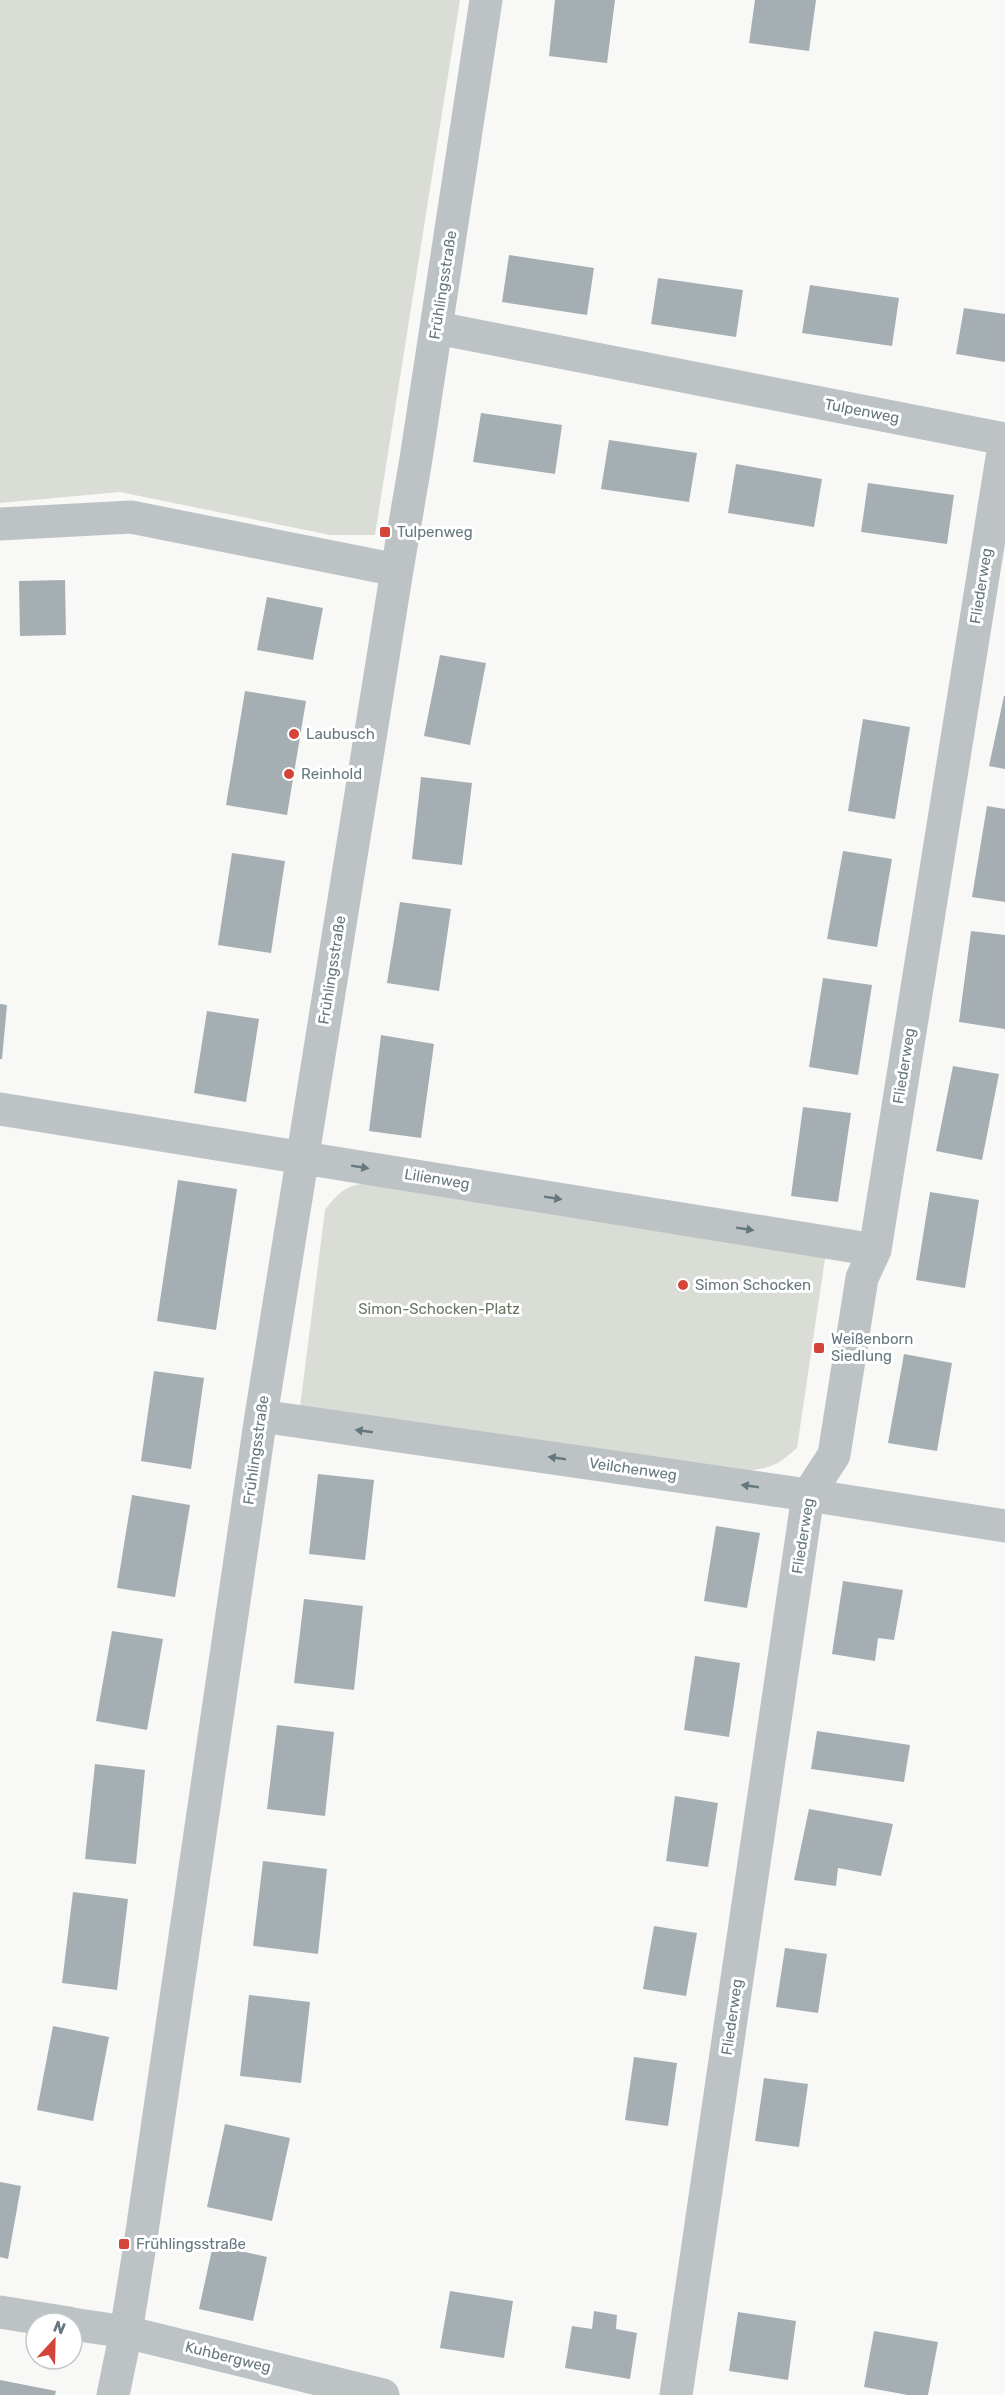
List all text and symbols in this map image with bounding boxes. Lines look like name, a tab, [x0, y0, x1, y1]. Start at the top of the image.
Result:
street label: Frühlingsstraße	[426, 229, 460, 341]
street label: Tulpenweg	[823, 395, 901, 427]
place label: Tulpenweg	[397, 523, 473, 541]
marker: Tulpenweg	[378, 525, 392, 539]
street label: Fliederweg	[966, 547, 996, 625]
place label: Laubusch	[306, 725, 375, 743]
marker: Laubusch	[287, 727, 301, 741]
place label: Reinhold	[301, 765, 362, 783]
marker: Reinhold	[282, 767, 296, 781]
street label: Frühlingsstraße	[315, 914, 349, 1026]
street label: Fliederweg	[889, 1027, 919, 1105]
one-way arrow	[351, 1163, 370, 1172]
street label: Lilienweg	[403, 1165, 471, 1193]
one-way arrow	[543, 1194, 562, 1203]
one-way arrow	[736, 1225, 755, 1234]
place label: Simon Schocken	[695, 1276, 811, 1294]
marker: Simon Schocken	[676, 1278, 690, 1292]
park label: Simon-Schocken-Platz	[358, 1300, 520, 1318]
place label: Weißenborn Siedlung	[831, 1330, 913, 1365]
marker: Weißenborn Siedlung	[812, 1341, 826, 1355]
street label: Frühlingsstraße	[239, 1394, 273, 1506]
one-way arrow	[354, 1426, 373, 1435]
one-way arrow	[547, 1454, 566, 1463]
street label: Veilchenweg	[588, 1454, 678, 1484]
one-way arrow	[740, 1482, 759, 1491]
street label: Fliederweg	[788, 1497, 818, 1575]
street label: Fliederweg	[718, 1978, 746, 2056]
place label: Frühlingsstraße	[136, 2235, 246, 2253]
marker: Frühlingsstraße	[117, 2237, 131, 2251]
north arrow	[24, 2311, 84, 2371]
text: N	[51, 2317, 68, 2339]
street label: Kuhbergweg	[183, 2338, 273, 2376]

